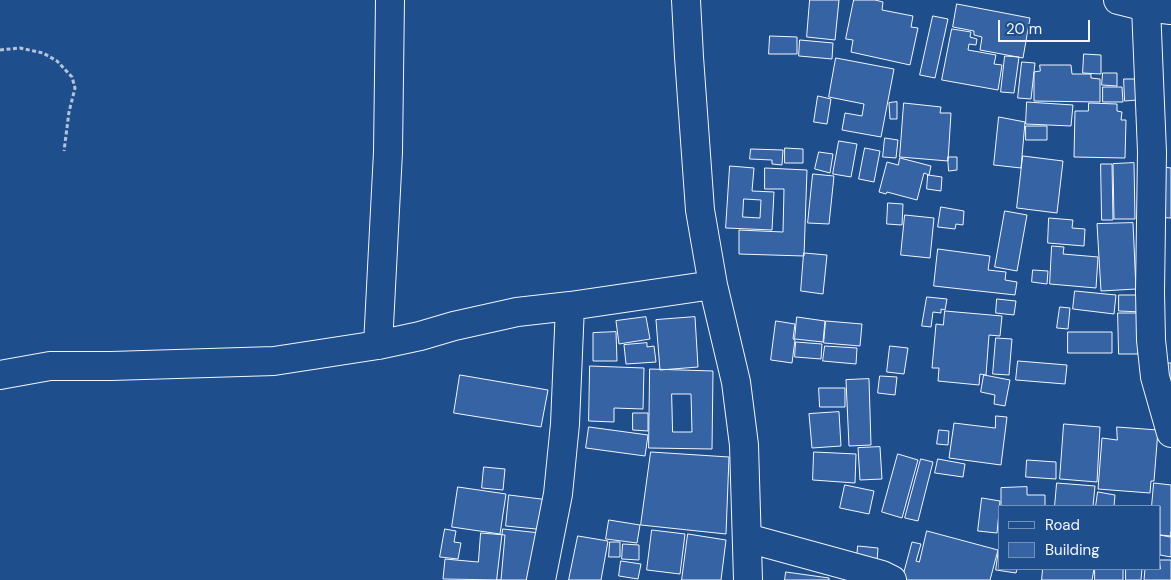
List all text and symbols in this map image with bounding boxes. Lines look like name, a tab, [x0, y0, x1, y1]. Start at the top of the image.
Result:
scale bar	[1001, 10, 1094, 42]
text: 20 m	[1006, 19, 1042, 39]
legend	[998, 505, 1161, 570]
text: Road	[1045, 515, 1080, 535]
text: Building	[1045, 540, 1100, 560]

